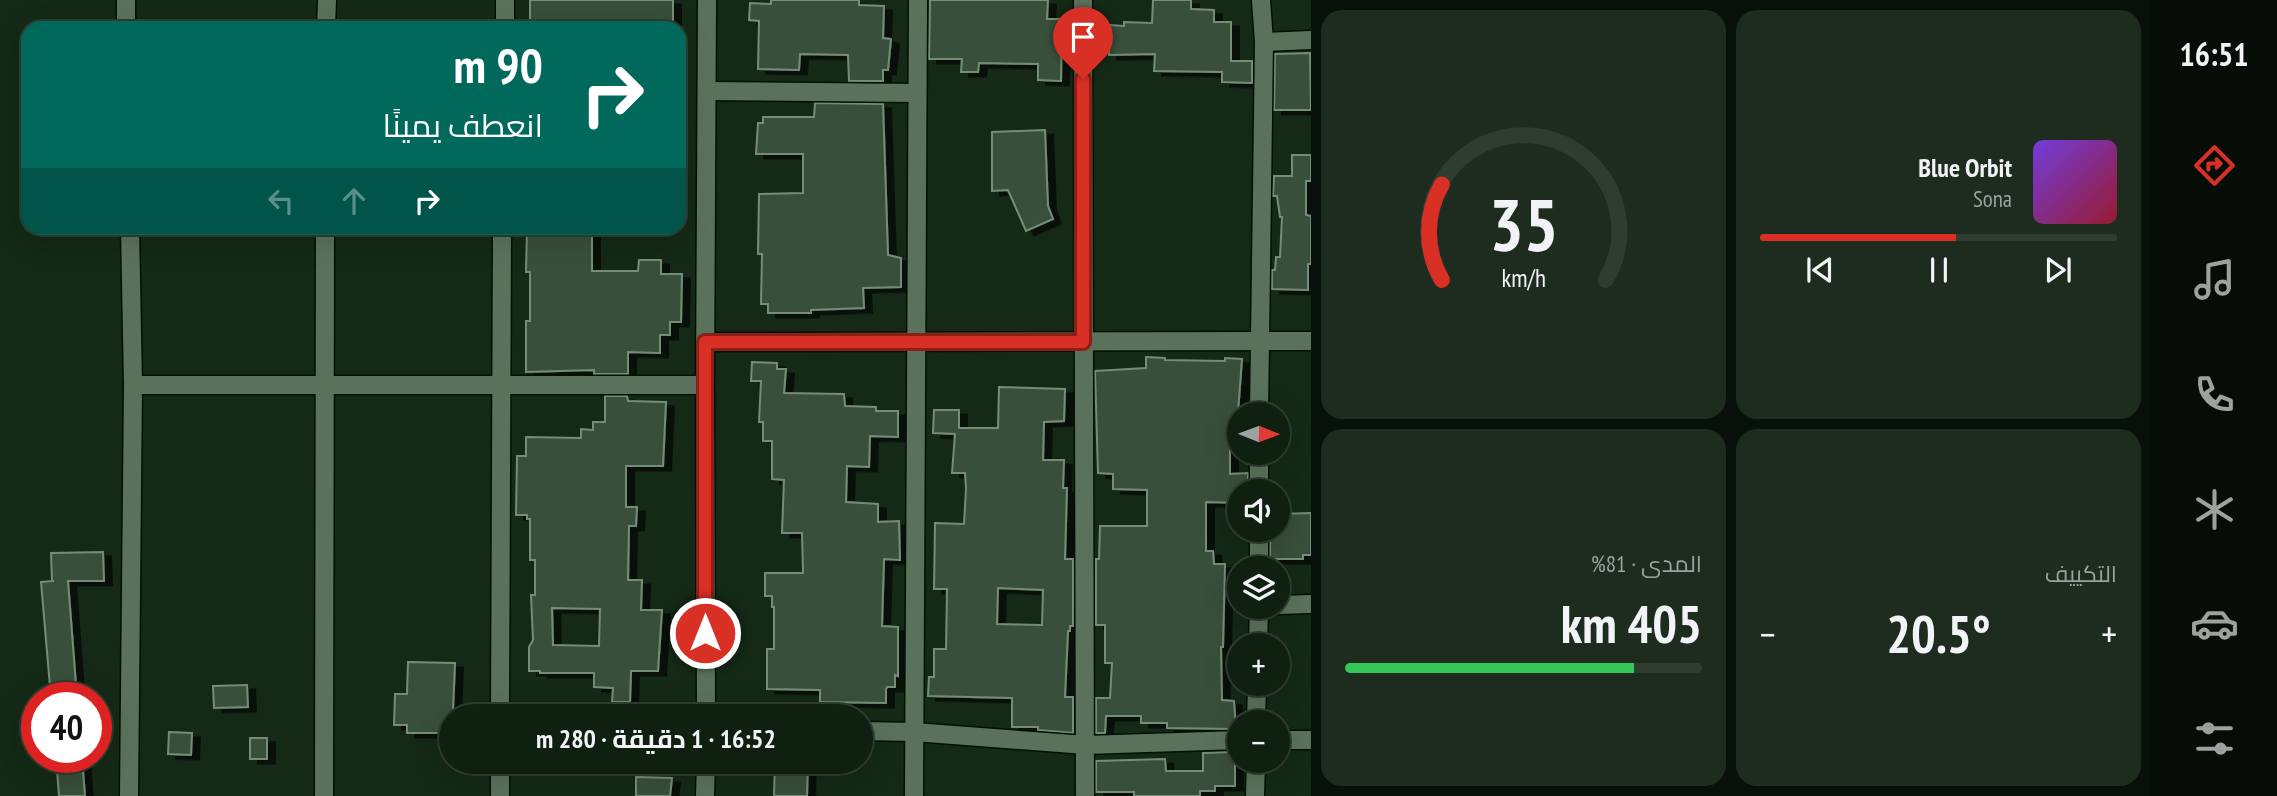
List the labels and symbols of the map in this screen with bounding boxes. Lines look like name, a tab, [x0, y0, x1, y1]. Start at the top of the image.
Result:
pin	[1053, 7, 1113, 79]
north arrow	[1227, 402, 1290, 466]
position arrow	[668, 596, 742, 670]
speed limit sign: 40	[21, 682, 112, 773]

